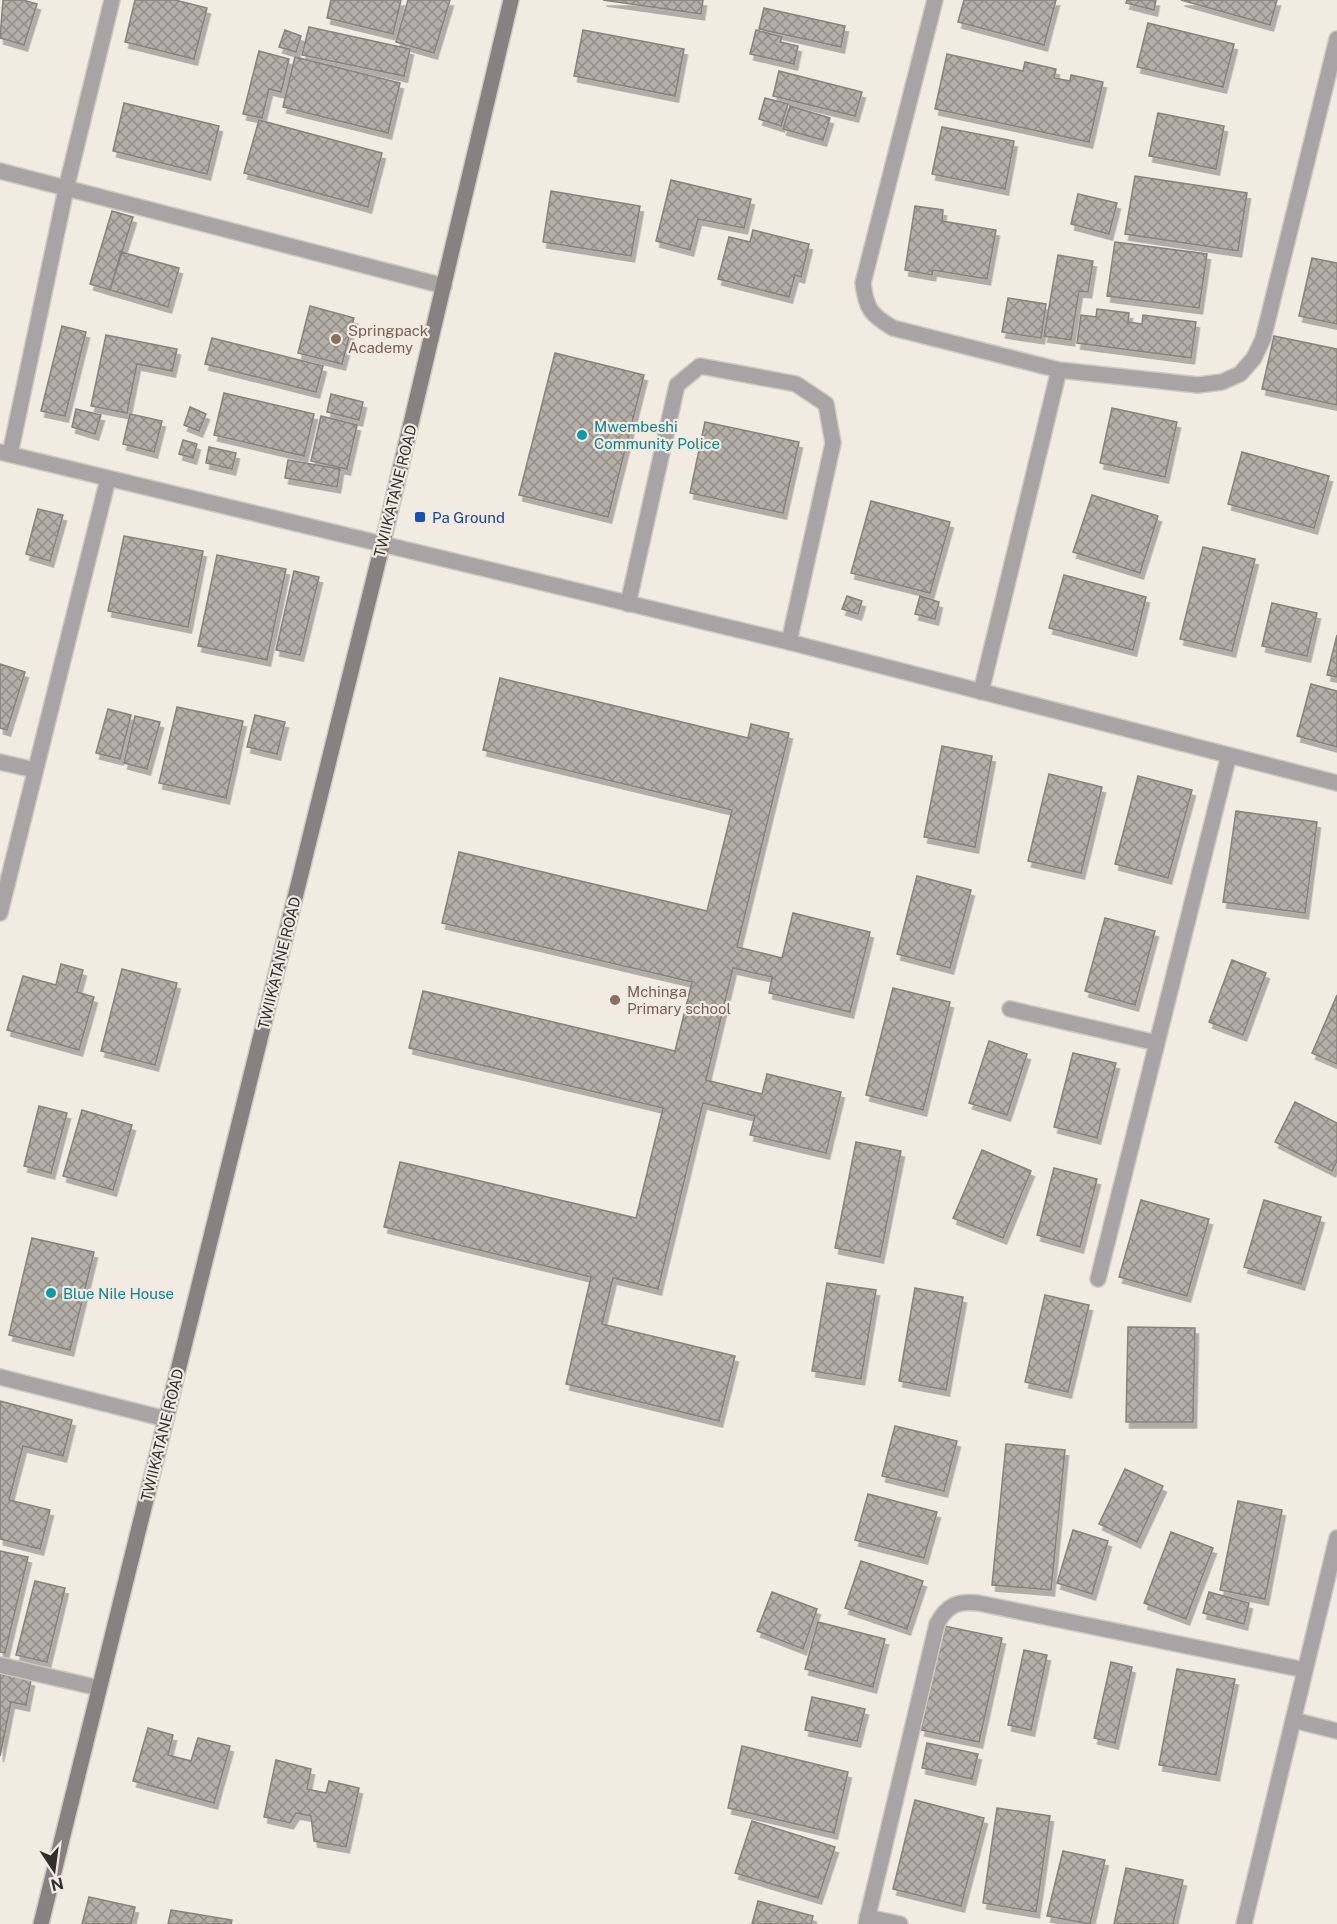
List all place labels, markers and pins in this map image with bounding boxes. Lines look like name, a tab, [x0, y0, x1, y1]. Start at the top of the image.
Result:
place label: Springpack Academy	[348, 322, 428, 356]
marker: Springpack Academy	[329, 332, 343, 346]
place label: Mwembeshi Community Police	[594, 418, 720, 452]
marker: Mwembeshi Community Police	[575, 428, 589, 442]
place label: Pa Ground	[432, 509, 505, 526]
marker: Pa Ground	[413, 510, 427, 524]
place label: Mchinga Primary school	[627, 983, 731, 1017]
marker: Mchinga Primary school	[608, 993, 622, 1007]
place label: Blue Nile House	[63, 1285, 174, 1302]
marker: Blue Nile House	[44, 1286, 58, 1300]

